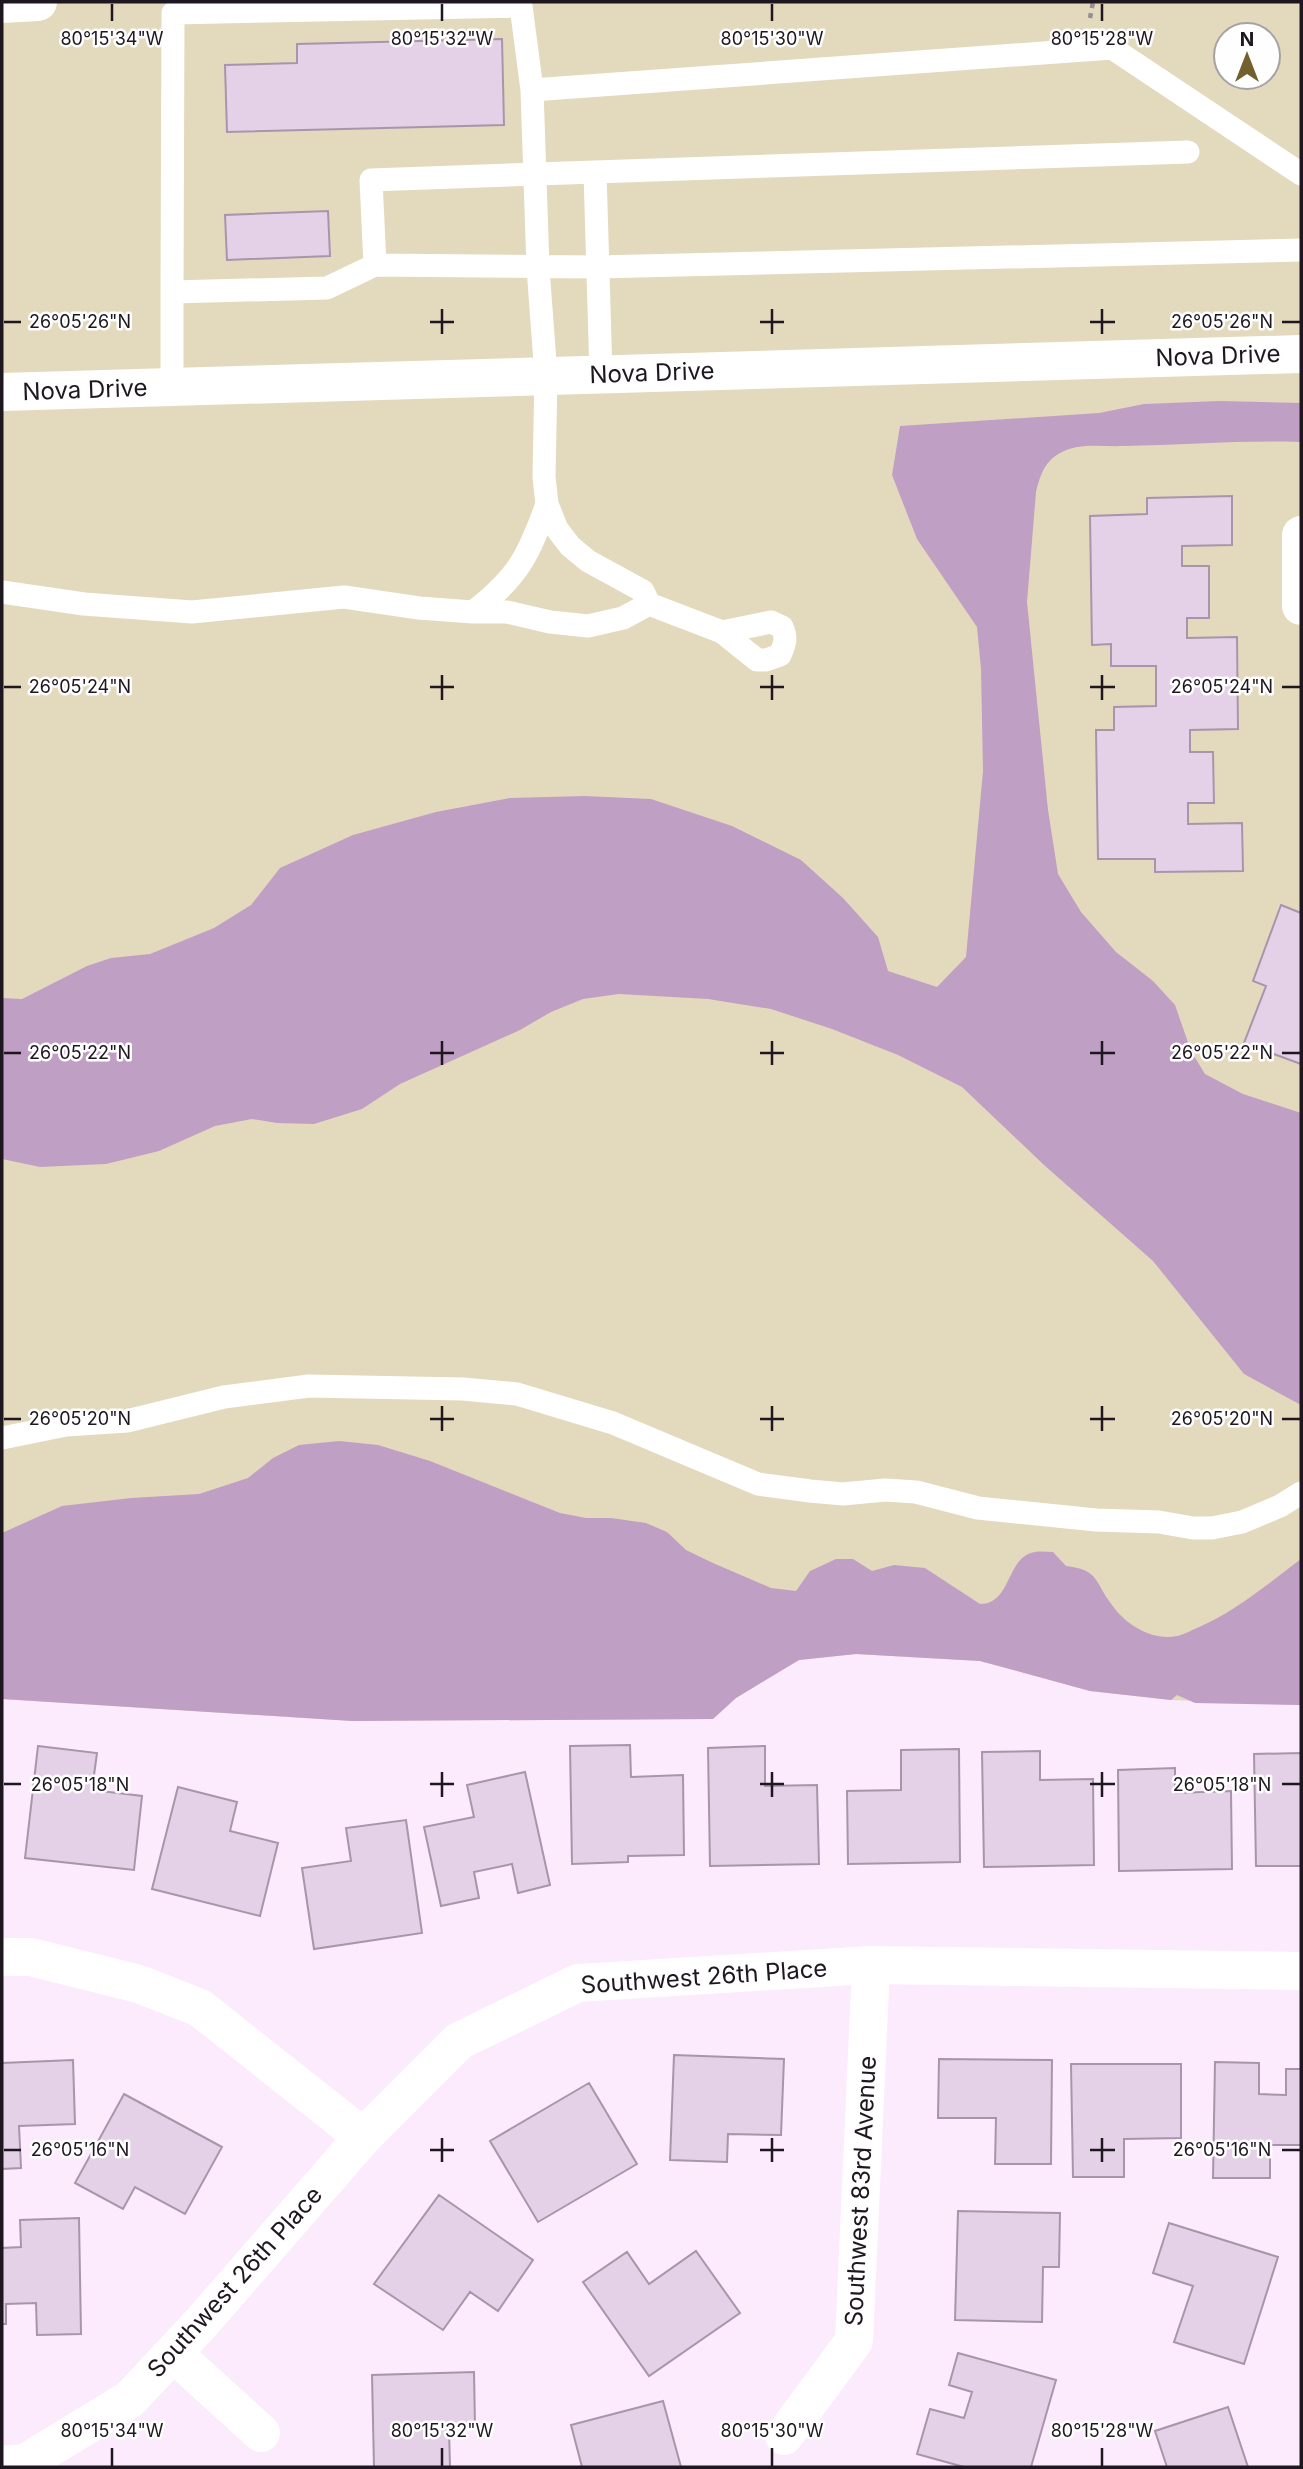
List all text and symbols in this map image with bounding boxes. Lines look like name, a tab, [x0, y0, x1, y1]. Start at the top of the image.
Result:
north arrow	[1212, 21, 1282, 91]
text: 80°15'34"W	[60, 28, 164, 49]
text: 80°15'32"W	[391, 28, 494, 49]
text: 80°15'30"W	[721, 28, 824, 49]
text: 80°15'28"W	[1051, 28, 1154, 49]
text: N	[1240, 28, 1254, 51]
text: 26°05'26"N	[29, 311, 131, 332]
text: 26°05'26"N	[1171, 311, 1273, 332]
street label: Nova Drive	[1155, 339, 1281, 372]
street label: Nova Drive	[589, 356, 715, 389]
street label: Nova Drive	[22, 373, 148, 406]
text: 26°05'24"N	[29, 676, 131, 697]
text: 26°05'24"N	[1171, 676, 1273, 697]
text: 26°05'22"N	[29, 1042, 131, 1063]
text: 26°05'22"N	[1171, 1042, 1273, 1063]
text: 26°05'20"N	[29, 1408, 131, 1429]
text: 26°05'20"N	[1171, 1408, 1273, 1429]
text: 26°05'18"N	[31, 1774, 129, 1795]
text: 26°05'18"N	[1173, 1774, 1271, 1795]
street label: Southwest 26th Place	[580, 1953, 828, 2000]
street label: Southwest 83rd Avenue	[839, 2055, 882, 2327]
text: 26°05'16"N	[31, 2139, 129, 2160]
text: 26°05'16"N	[1173, 2139, 1271, 2160]
street label: Southwest 26th Place	[141, 2180, 328, 2383]
text: 80°15'34"W	[60, 2420, 164, 2441]
text: 80°15'32"W	[391, 2420, 494, 2441]
text: 80°15'30"W	[721, 2420, 824, 2441]
text: 80°15'28"W	[1051, 2420, 1154, 2441]

